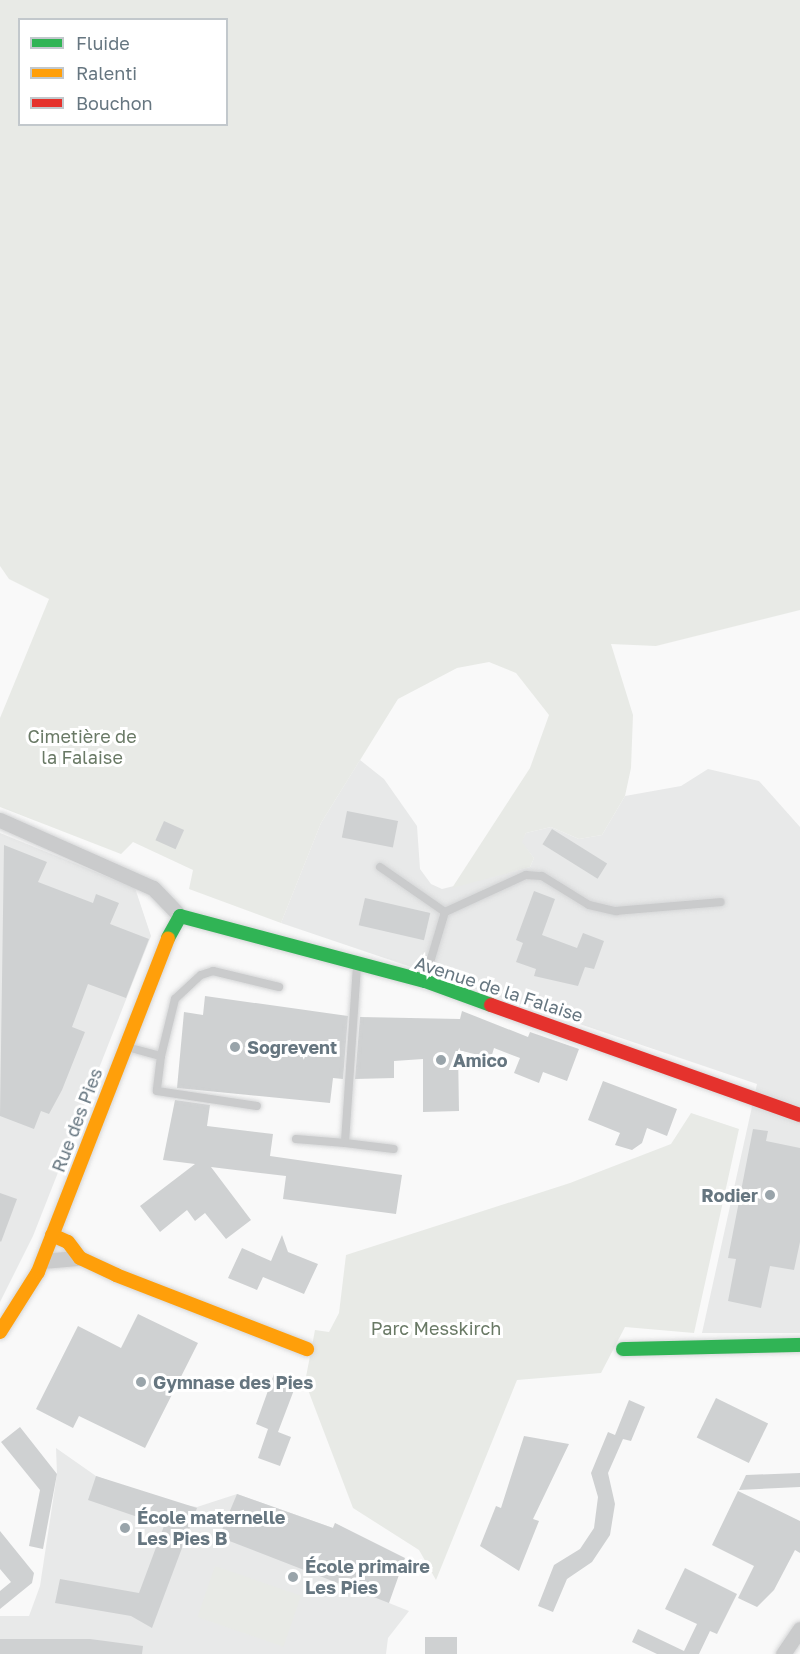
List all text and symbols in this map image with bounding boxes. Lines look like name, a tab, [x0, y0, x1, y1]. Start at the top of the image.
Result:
legend	[18, 18, 228, 126]
text: Fluide	[76, 32, 130, 54]
text: Ralenti	[76, 62, 137, 84]
text: Bouchon	[76, 92, 153, 114]
park label: Cimetière de la Falaise	[27, 726, 137, 768]
street label: Avenue de la Falaise	[412, 952, 586, 1026]
place label: Sogrevent	[247, 1036, 337, 1058]
marker: Sogrevent	[228, 1040, 242, 1054]
place label: Amico	[453, 1049, 508, 1071]
marker: Amico	[434, 1053, 448, 1067]
street label: Rue des Pies	[47, 1065, 107, 1175]
place label: Rodier	[701, 1184, 758, 1206]
marker: Rodier	[763, 1188, 777, 1202]
park label: Parc Messkirch	[371, 1317, 501, 1339]
place label: Gymnase des Pies	[153, 1371, 313, 1393]
marker: Gymnase des Pies	[134, 1375, 148, 1389]
place label: École maternelle Les Pies B	[137, 1507, 285, 1550]
marker: École maternelle Les Pies B	[118, 1521, 132, 1535]
place label: École primaire Les Pies	[305, 1556, 430, 1598]
marker: École primaire Les Pies	[286, 1570, 300, 1584]

